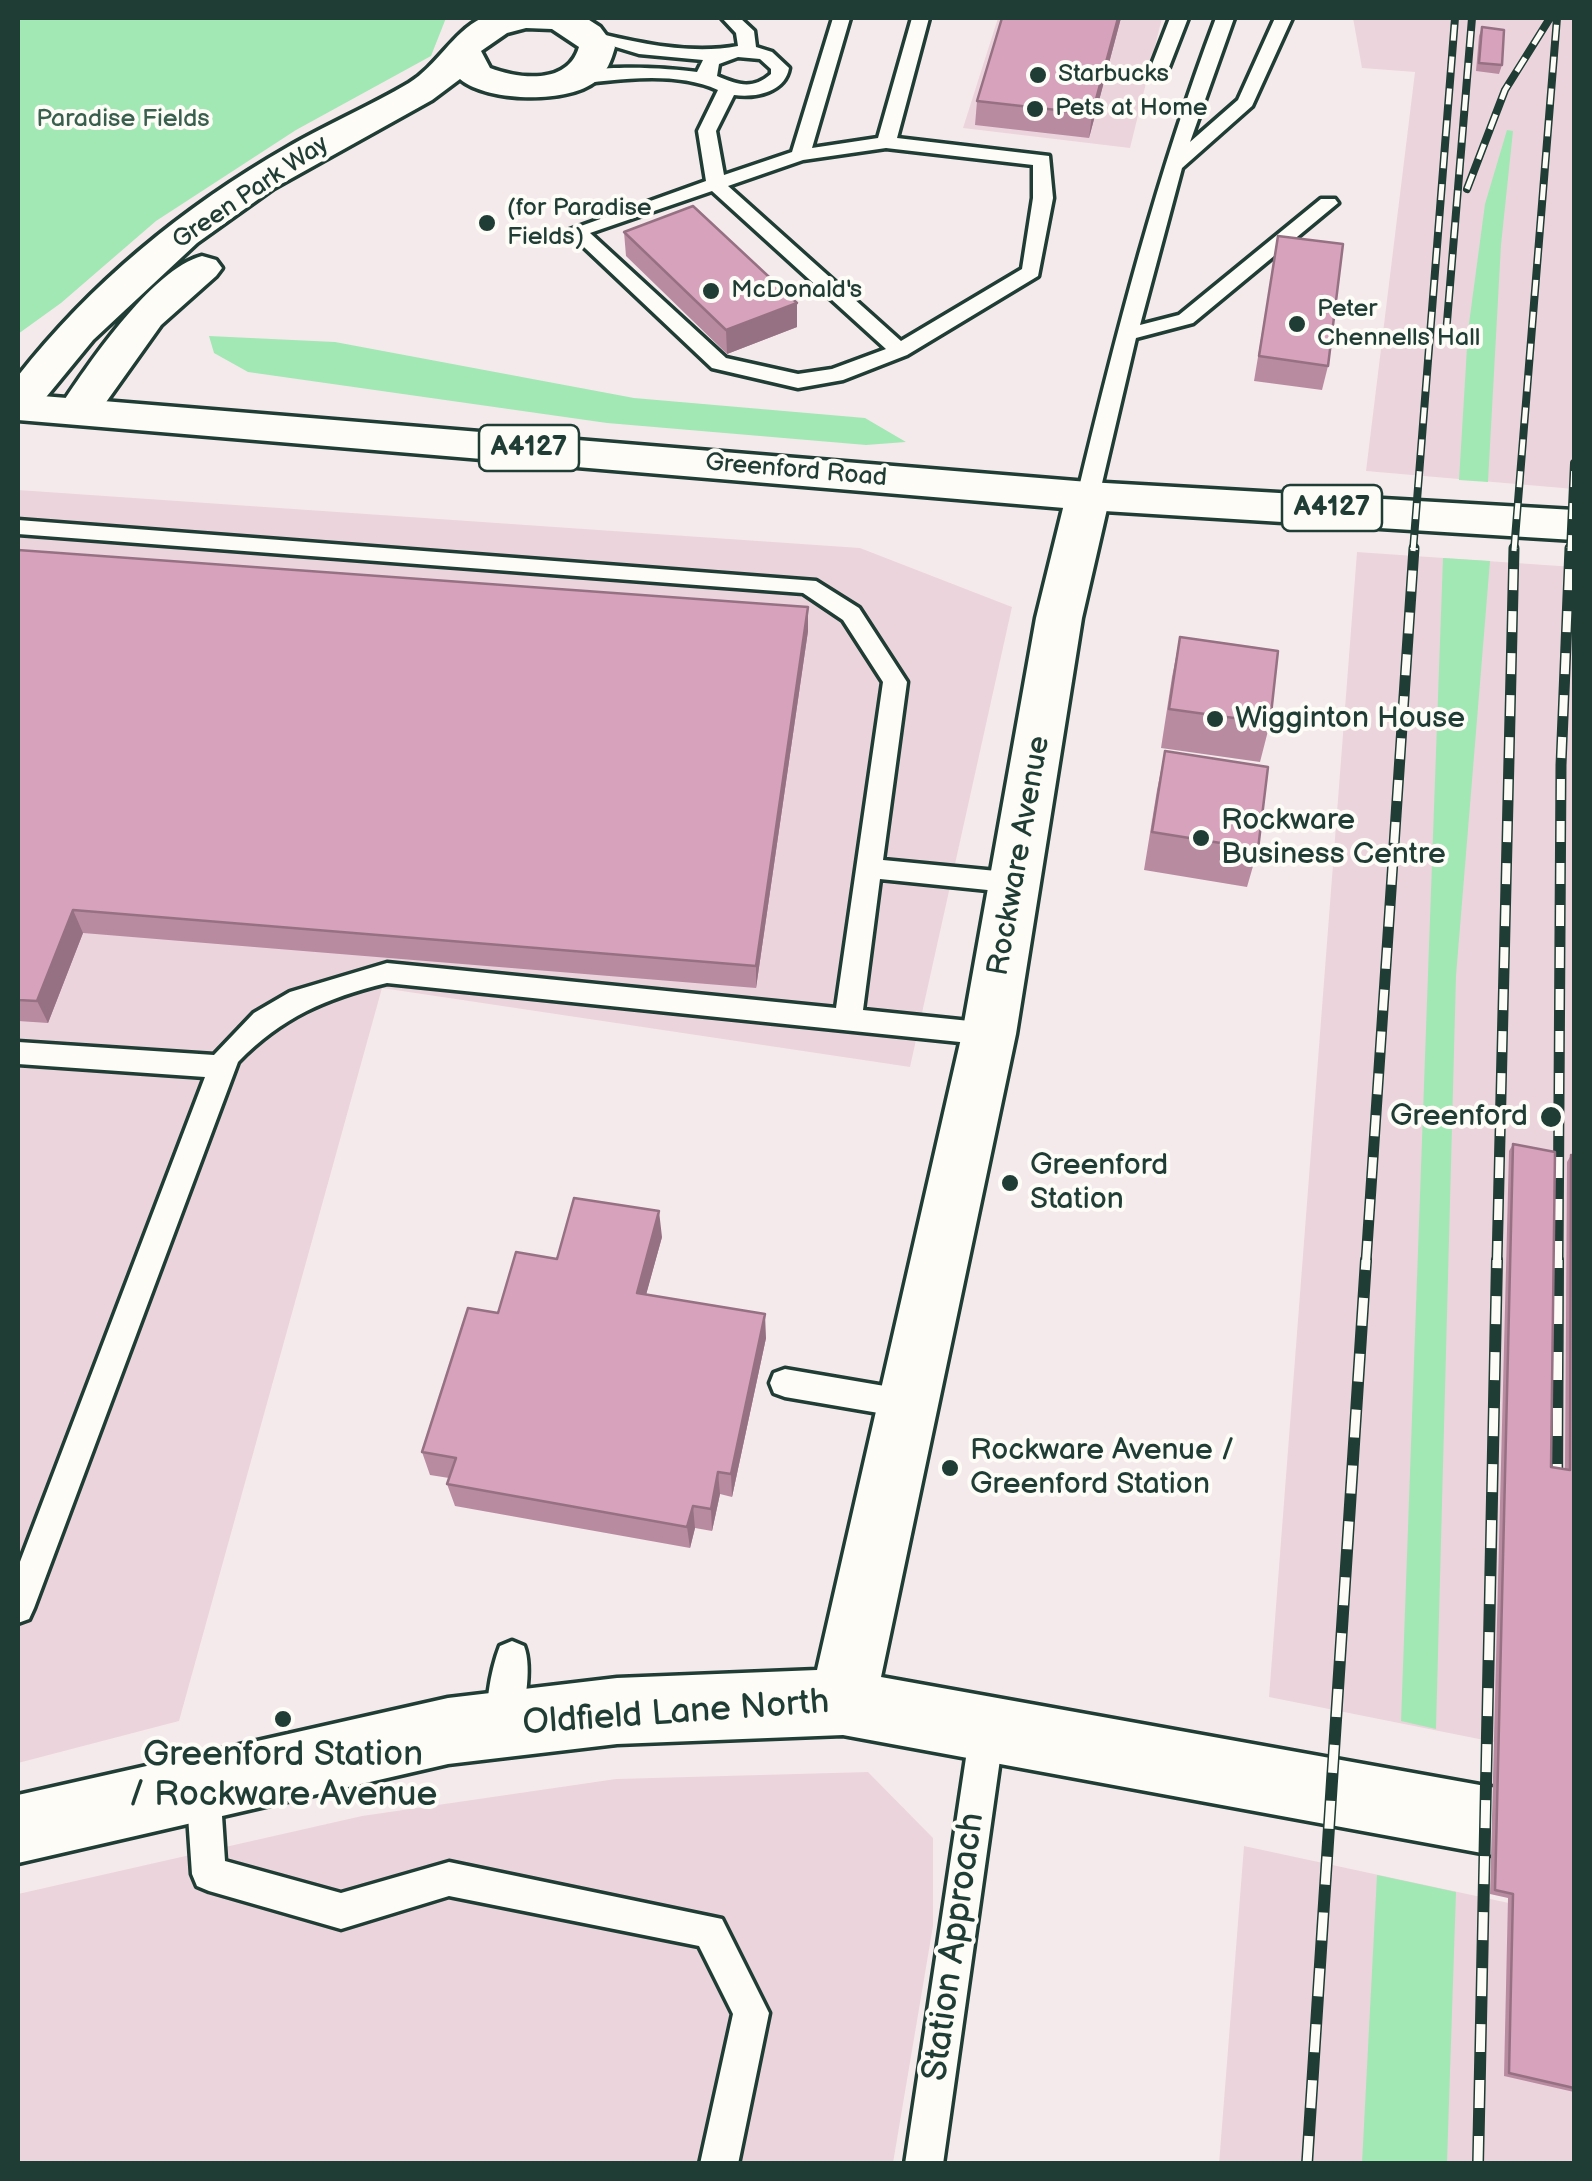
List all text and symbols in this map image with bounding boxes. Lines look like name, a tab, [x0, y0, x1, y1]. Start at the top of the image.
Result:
place label: Starbucks	[1058, 60, 1169, 90]
marker: Starbucks	[1027, 64, 1049, 86]
place label: Pets at Home	[1055, 94, 1208, 124]
marker: Pets at Home	[1024, 98, 1046, 120]
park label: Paradise Fields	[36, 105, 210, 135]
street label: Green Park Way	[167, 130, 335, 256]
place label: (for Paradise Fields)	[507, 194, 652, 253]
marker: (for Paradise Fields)	[476, 212, 498, 234]
place label: McDonald's	[731, 276, 862, 306]
marker: McDonald's	[700, 280, 722, 302]
place label: Peter Chennells Hall	[1317, 295, 1480, 354]
marker: Peter Chennells Hall	[1286, 313, 1308, 335]
road number: A4127	[479, 425, 579, 471]
street label: Greenford Road	[704, 448, 888, 494]
road number: A4127	[1282, 485, 1382, 531]
place label: Wigginton House	[1235, 701, 1465, 737]
marker: Wigginton House	[1204, 708, 1226, 730]
street label: Rockware Avenue	[981, 733, 1059, 979]
place label: Rockware Business Centre	[1221, 803, 1446, 874]
marker: Rockware Business Centre	[1190, 827, 1212, 849]
place label: Greenford	[1390, 1099, 1528, 1135]
marker: Greenford	[1538, 1104, 1564, 1130]
place label: Greenford Station	[1030, 1148, 1168, 1218]
marker: Greenford Station	[999, 1172, 1021, 1194]
place label: Rockware Avenue / Greenford Station	[970, 1433, 1234, 1504]
marker: Rockware Avenue / Greenford Station	[939, 1457, 961, 1479]
street label: Oldfield Lane North	[521, 1682, 831, 1746]
marker: Greenford Station / Rockware Avenue	[272, 1708, 294, 1730]
place label: Greenford Station / Rockware Avenue	[129, 1735, 437, 1817]
street label: Station Approach	[915, 1810, 995, 2084]

